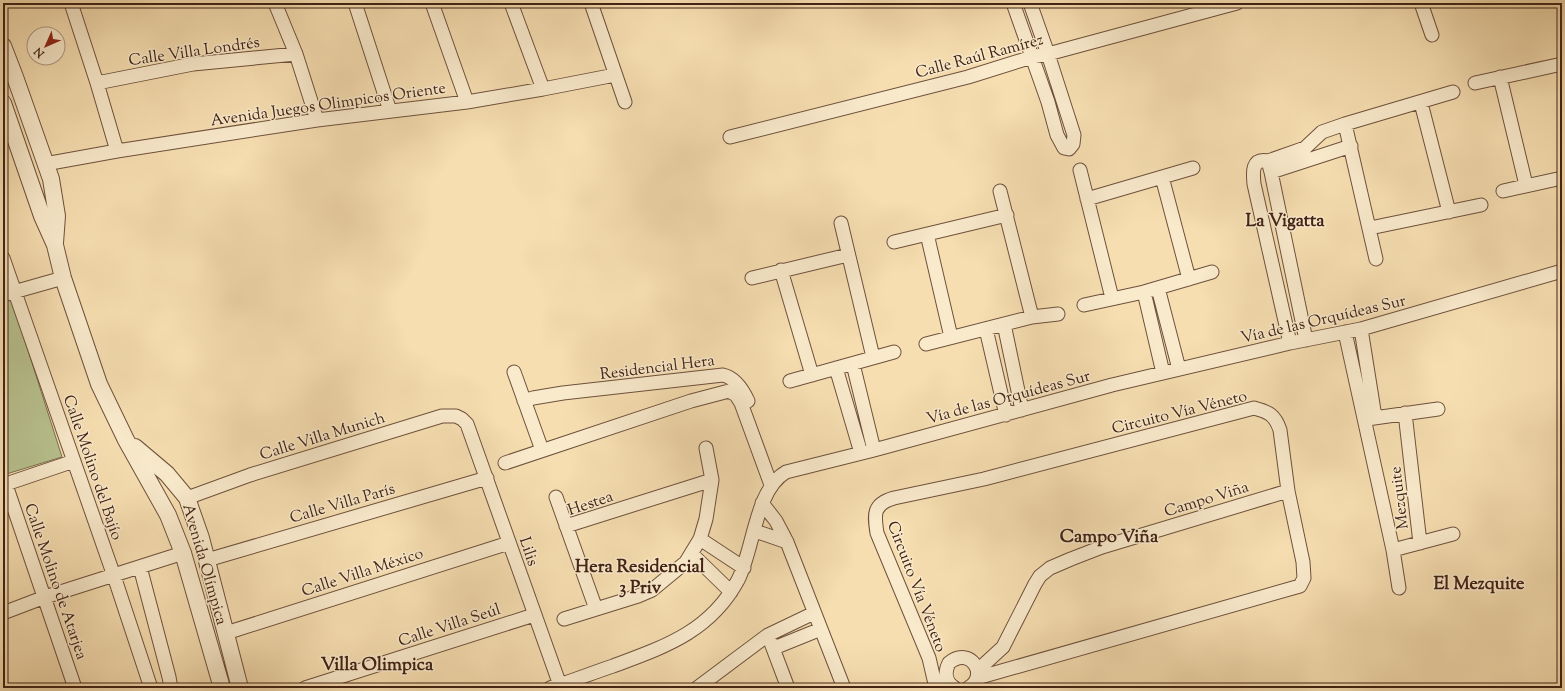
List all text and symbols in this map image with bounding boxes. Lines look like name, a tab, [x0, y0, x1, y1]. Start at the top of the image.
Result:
north arrow	[26, 26, 66, 66]
street label: Calle Raúl Ramírez	[913, 29, 1046, 86]
street label: Calle Villa Londrés	[127, 32, 261, 73]
text: N	[31, 43, 49, 62]
street label: Avenida Juegos Olimpicos Oriente	[209, 78, 447, 133]
district label: La Vigatta	[1246, 209, 1325, 235]
street label: Vía de las Orquídeas Sur	[1239, 290, 1408, 351]
street label: Residencial Hera	[599, 350, 717, 387]
street label: Vía de las Orquídeas Sur	[924, 365, 1093, 431]
street label: Circuito Vía Véneto	[1110, 385, 1250, 441]
street label: Calle Molino del Bajío	[56, 392, 127, 544]
street label: Calle Villa Munich	[257, 407, 389, 467]
street label: Mezquite	[1385, 465, 1416, 531]
street label: Campo Viña	[1162, 476, 1253, 524]
street label: Calle Villa París	[287, 478, 398, 530]
street label: Hestea	[565, 486, 617, 523]
street label: Calle Molino de Atarjea	[17, 501, 92, 664]
street label: Avenida Olímpica	[175, 501, 232, 628]
street label: Circuito Vía Véneto	[880, 518, 951, 656]
district label: Campo Viña	[1060, 525, 1159, 551]
street label: Lilis	[512, 534, 543, 570]
street label: Calle Villa México	[299, 543, 427, 604]
district label: Hera Residencial 3 Priv	[575, 555, 706, 602]
district label: El Mezquite	[1433, 572, 1525, 598]
street label: Calle Villa Seúl	[396, 599, 505, 654]
district label: Villa Olimpica	[321, 653, 434, 679]

